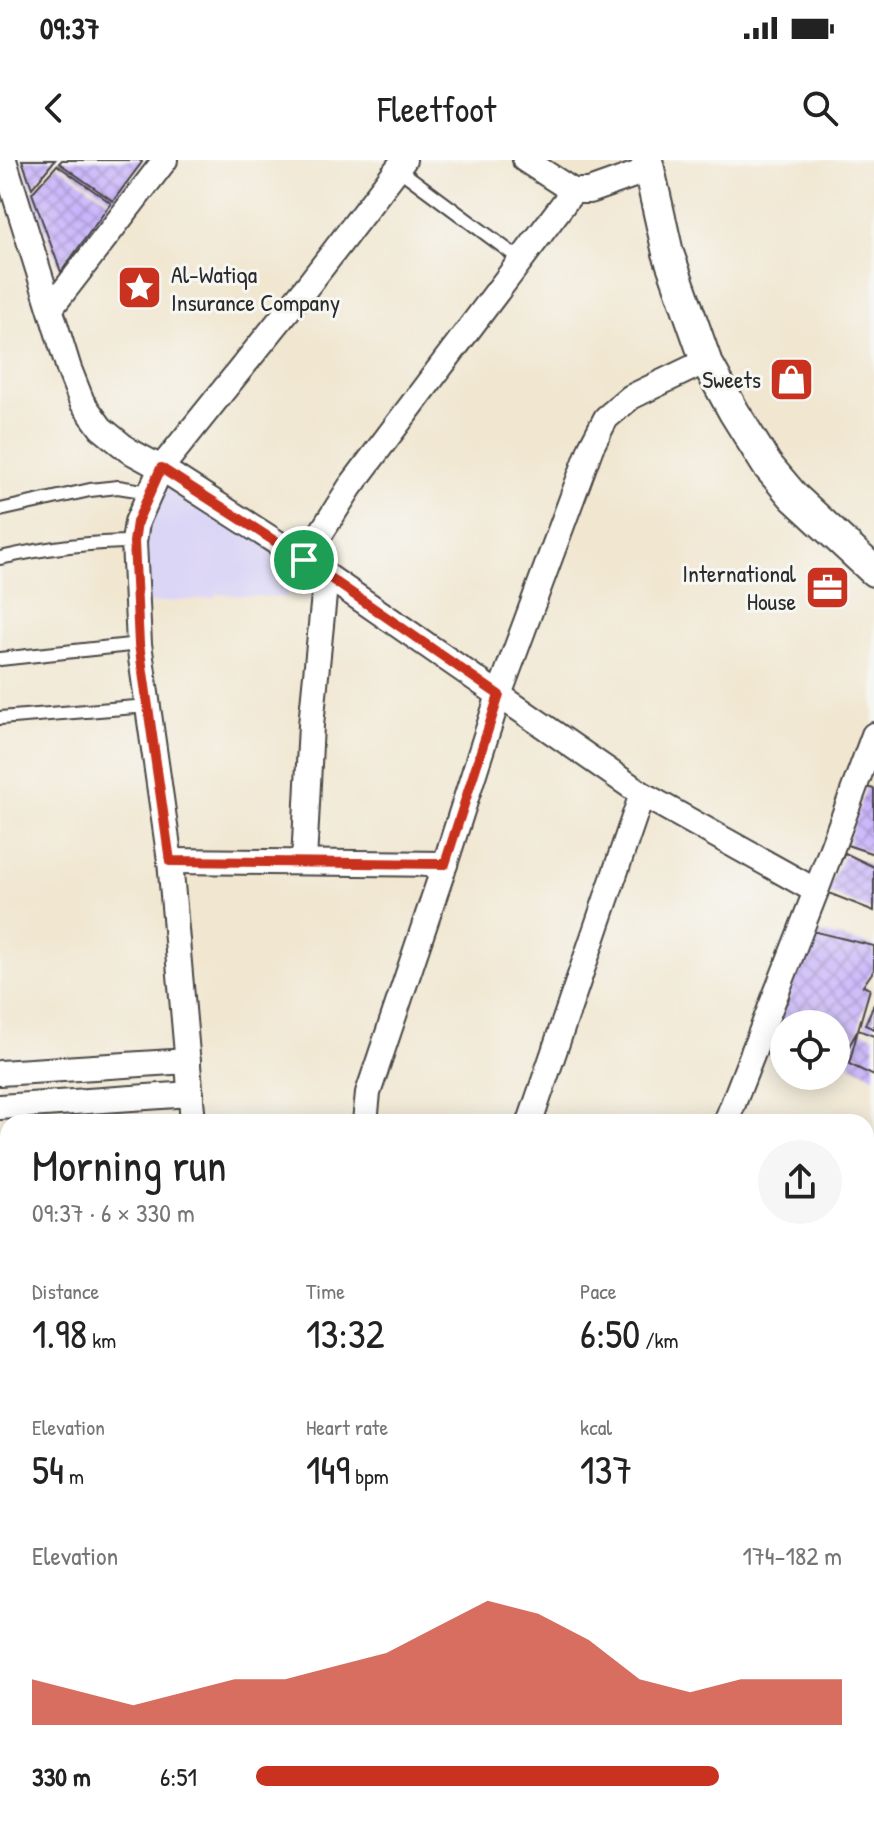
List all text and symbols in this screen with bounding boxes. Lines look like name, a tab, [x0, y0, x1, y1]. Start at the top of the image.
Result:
text: 09:37	[40, 8, 100, 48]
text: Fleetfoot	[378, 84, 496, 133]
icon: back	[32, 86, 76, 130]
icon: search	[798, 86, 842, 130]
place label: Al-Watiqa Insurance Company	[171, 258, 340, 318]
place icon: Al-Watiqa Insurance Company	[116, 264, 164, 312]
shop icon: Sweets	[768, 355, 816, 403]
place label: Sweets	[702, 363, 761, 395]
pin	[270, 526, 338, 594]
icon: arrive	[282, 538, 326, 582]
place label: International House	[682, 557, 797, 617]
office icon: International House	[803, 563, 851, 611]
map controls	[770, 1010, 850, 1090]
button: locate	[770, 1010, 850, 1090]
text: Morning run	[32, 1135, 227, 1195]
button: share	[758, 1140, 842, 1224]
text: 09:37 · 6 × 330 m	[32, 1195, 195, 1230]
text: Distance	[32, 1276, 99, 1306]
text: Time	[306, 1276, 345, 1306]
text: Pace	[580, 1276, 617, 1306]
text: 1.98	[32, 1306, 87, 1360]
text: 13:32	[306, 1306, 384, 1360]
text: 6:50	[580, 1306, 640, 1360]
text: km	[87, 1325, 116, 1355]
text: /km	[640, 1325, 679, 1355]
text: Elevation	[32, 1412, 105, 1442]
text: Heart rate	[306, 1412, 388, 1442]
text: kcal	[580, 1412, 612, 1442]
text: 54	[32, 1442, 64, 1496]
text: 149	[306, 1442, 350, 1496]
text: 137	[580, 1442, 632, 1496]
text: m	[64, 1461, 84, 1491]
text: bpm	[350, 1461, 389, 1491]
text: Elevation	[32, 1538, 118, 1573]
text: 174–182 m	[742, 1538, 842, 1573]
text: 330 m	[32, 1759, 91, 1794]
text: 6:51	[160, 1759, 197, 1794]

